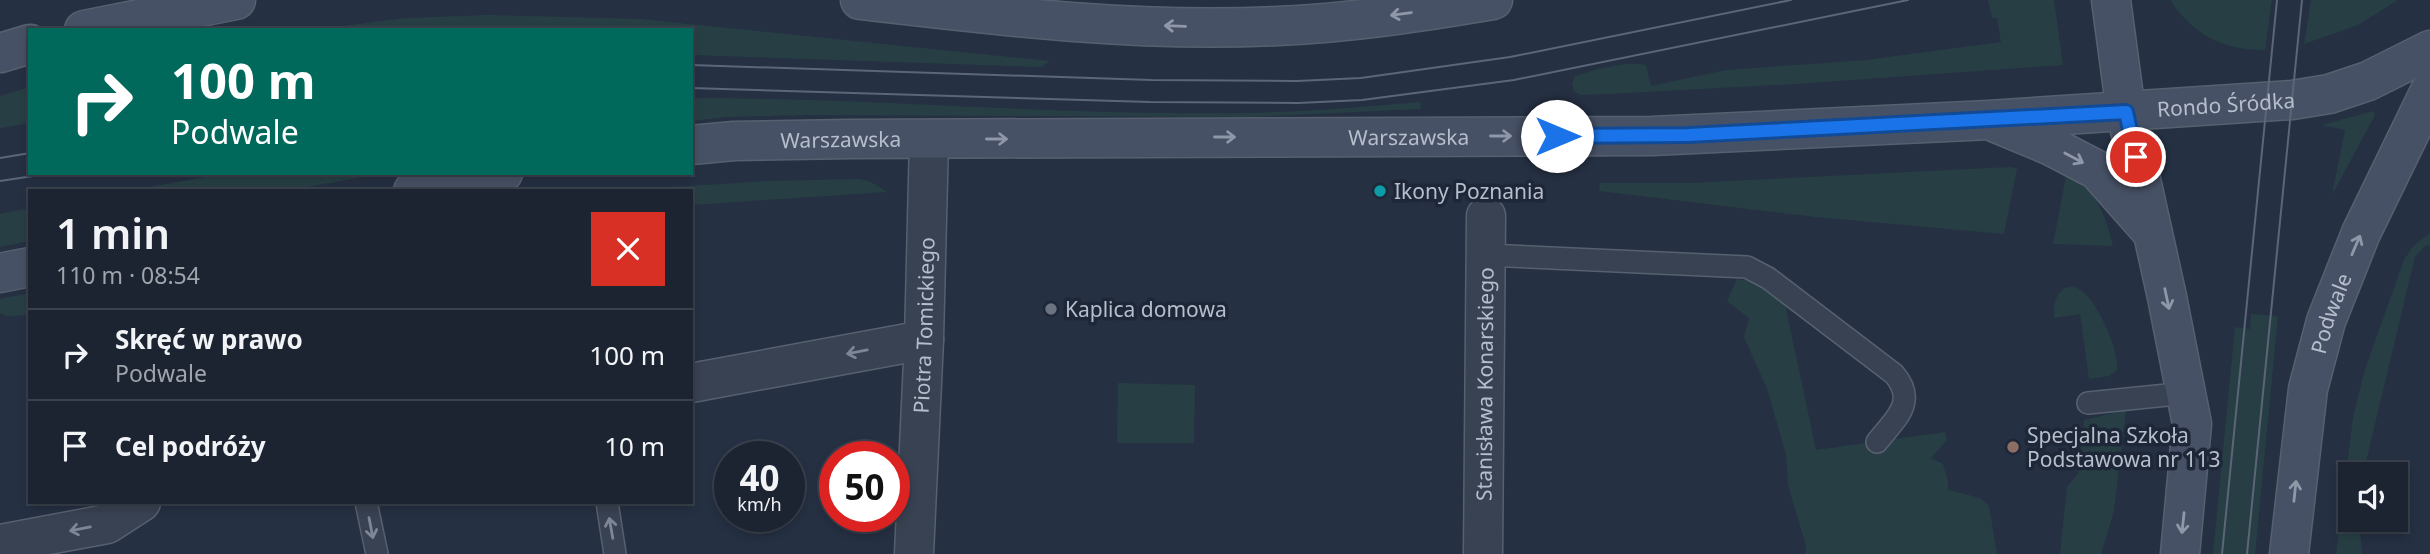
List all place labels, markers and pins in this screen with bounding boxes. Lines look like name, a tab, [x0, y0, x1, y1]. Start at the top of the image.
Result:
pin	[2106, 127, 2166, 187]
place label: Ikony Poznania	[1394, 177, 1544, 205]
marker: Ikony Poznania	[1372, 183, 1388, 199]
place label: Kaplica domowa	[1065, 295, 1227, 323]
marker: Kaplica domowa	[1043, 301, 1059, 317]
place label: Specjalna Szkoła Podstawowa nr 113	[2027, 421, 2220, 473]
marker: Specjalna Szkoła Podstawowa nr 113	[2005, 439, 2021, 455]

